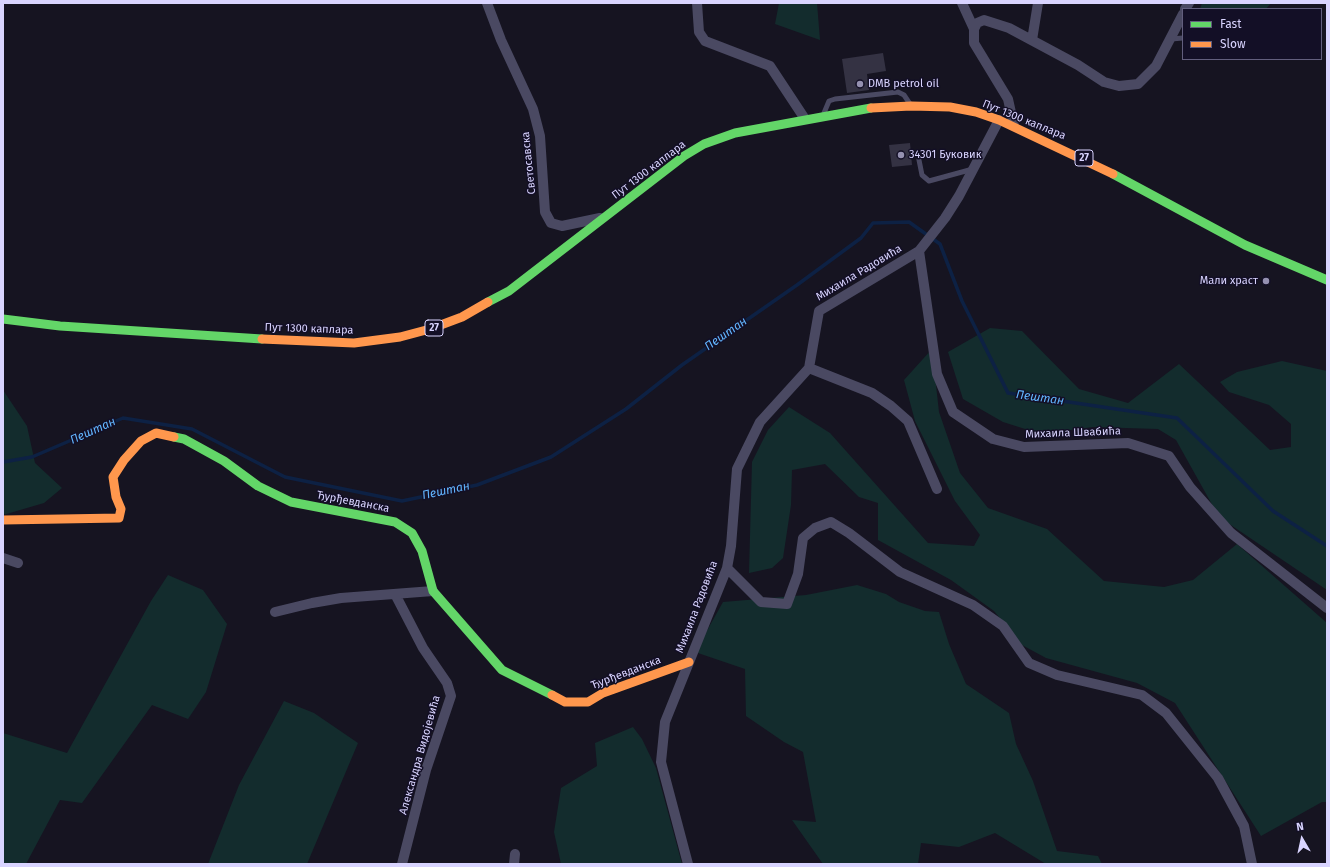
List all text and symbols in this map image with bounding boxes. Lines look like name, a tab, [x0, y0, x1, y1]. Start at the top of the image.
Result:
legend	[1182, 8, 1322, 60]
text: Fast	[1220, 17, 1242, 31]
text: Slow	[1220, 37, 1246, 51]
place label: DMB petrol oil	[868, 77, 939, 91]
marker: DMB petrol oil	[855, 79, 865, 89]
street label: Пут 1300 каплара	[980, 97, 1068, 143]
street label: Светосавска	[519, 131, 539, 195]
street label: Пут 1300 каплара	[610, 138, 688, 202]
place label: 34301 Буковик	[909, 148, 981, 162]
marker: 34301 Буковик	[896, 150, 906, 160]
road number: 27	[1075, 150, 1093, 166]
street label: Михаила Радовића	[814, 242, 904, 304]
place label: Мали храст	[1200, 274, 1258, 288]
marker: Мали храст	[1261, 276, 1271, 286]
water label: Пештан	[702, 314, 750, 354]
road number: 27	[425, 320, 443, 336]
street label: Пут 1300 каплара	[264, 321, 354, 337]
water label: Пештан	[1015, 387, 1065, 409]
water label: Пештан	[68, 415, 118, 447]
street label: Михаила Швабића	[1025, 425, 1121, 441]
water label: Пештан	[421, 479, 471, 503]
street label: Ђурђевданска	[316, 488, 390, 516]
street label: Михаила Радовића	[673, 559, 721, 655]
street label: Ђурђевданска	[589, 654, 663, 692]
street label: Александра Видојевића	[397, 694, 443, 816]
north arrow	[1282, 819, 1322, 859]
text: N	[1295, 820, 1305, 834]

